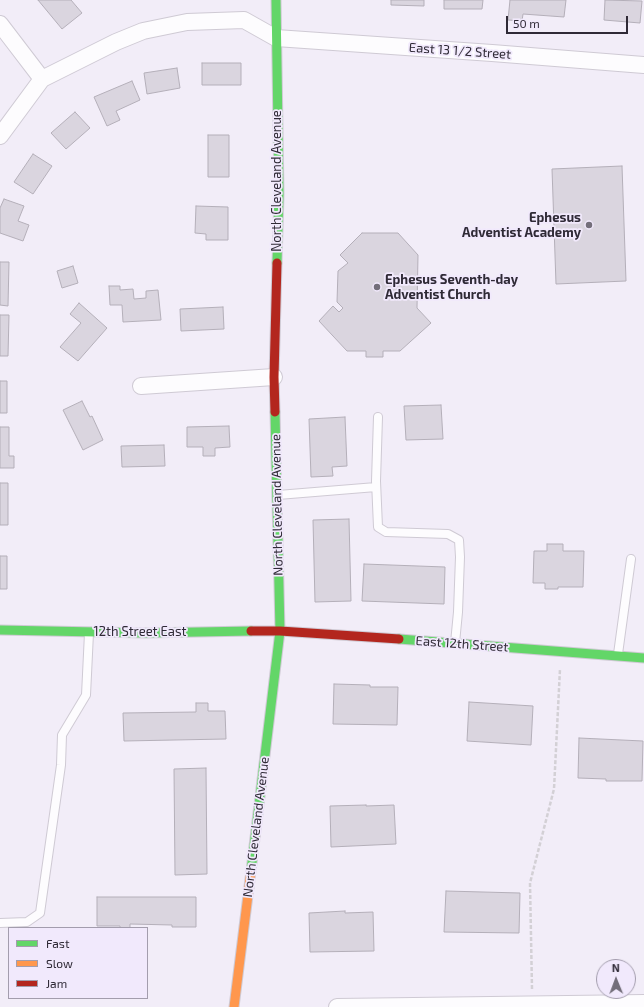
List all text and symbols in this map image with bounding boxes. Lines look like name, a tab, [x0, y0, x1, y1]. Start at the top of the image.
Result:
scale bar	[508, 8, 630, 34]
text: 50 m	[513, 16, 540, 30]
street label: East 13 1/2 Street	[408, 40, 512, 62]
street label: North Cleveland Avenue	[269, 110, 285, 252]
place label: Ephesus Adventist Academy	[462, 210, 581, 241]
marker: Ephesus Adventist Academy	[584, 220, 594, 230]
place label: Ephesus Seventh-day Adventist Church	[385, 272, 518, 303]
marker: Ephesus Seventh-day Adventist Church	[372, 282, 382, 292]
street label: North Cleveland Avenue	[268, 434, 286, 576]
street label: 12th Street East	[94, 624, 186, 640]
street label: East 12th Street	[415, 633, 509, 655]
street label: North Cleveland Avenue	[240, 756, 272, 898]
legend	[8, 927, 148, 999]
text: Fast	[46, 936, 69, 950]
text: Slow	[46, 956, 73, 970]
north arrow	[596, 959, 636, 999]
text: N	[612, 961, 620, 974]
text: Jam	[46, 976, 67, 990]

